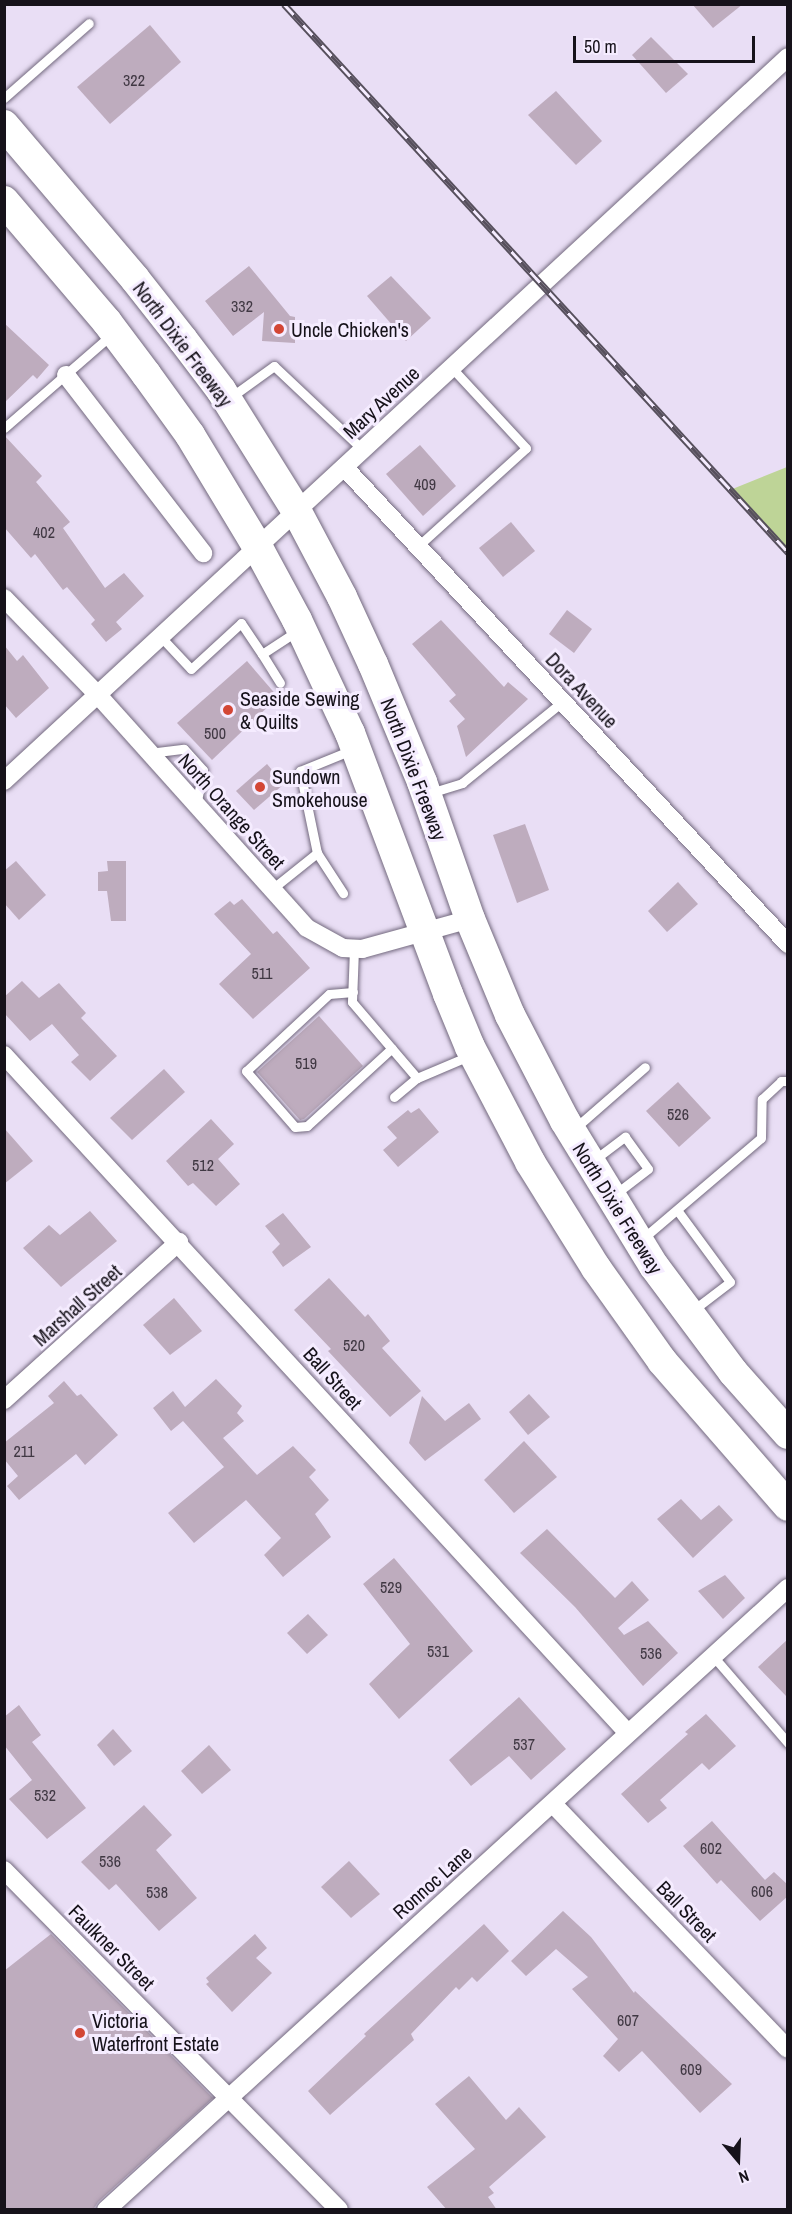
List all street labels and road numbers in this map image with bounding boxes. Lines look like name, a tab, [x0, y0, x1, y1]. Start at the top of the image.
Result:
street label: North Dixie Freeway	[128, 277, 238, 411]
street label: Mary Avenue	[338, 360, 424, 444]
street label: Dora Avenue	[541, 647, 623, 733]
street label: North Dixie Freeway	[376, 695, 452, 843]
street label: North Orange Street	[174, 748, 290, 874]
street label: North Dixie Freeway	[568, 1138, 668, 1278]
street label: Marshall Street	[28, 1259, 126, 1351]
street label: Ball Street	[299, 1342, 367, 1414]
street label: Ronnoc Lane	[388, 1840, 476, 1924]
street label: Ball Street	[652, 1875, 722, 1947]
street label: Faulkner Street	[64, 1899, 160, 1995]

